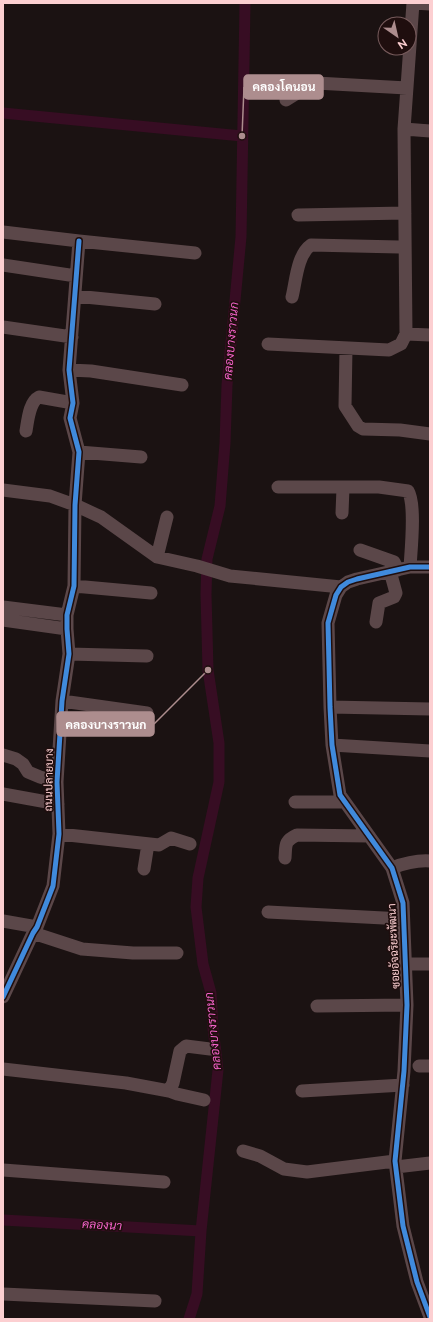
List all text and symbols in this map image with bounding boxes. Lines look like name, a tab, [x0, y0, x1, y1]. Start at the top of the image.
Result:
north arrow	[377, 16, 417, 56]
text: N	[395, 36, 409, 52]
callout: คลองโคนอน	[244, 75, 323, 99]
text: คลองโคนอน	[253, 79, 316, 94]
water label: คลองบางราวนก	[221, 301, 241, 380]
callout: คลองบางราวนก	[57, 712, 154, 736]
text: คลองบางราวนก	[66, 718, 146, 732]
street label: ถนนปลายบาง	[42, 748, 56, 812]
street label: ซอยอัจฉริยะพัฒนา	[384, 903, 403, 989]
water label: คลองบางราวนก	[202, 991, 224, 1071]
water label: คลองนา	[82, 1217, 123, 1233]

